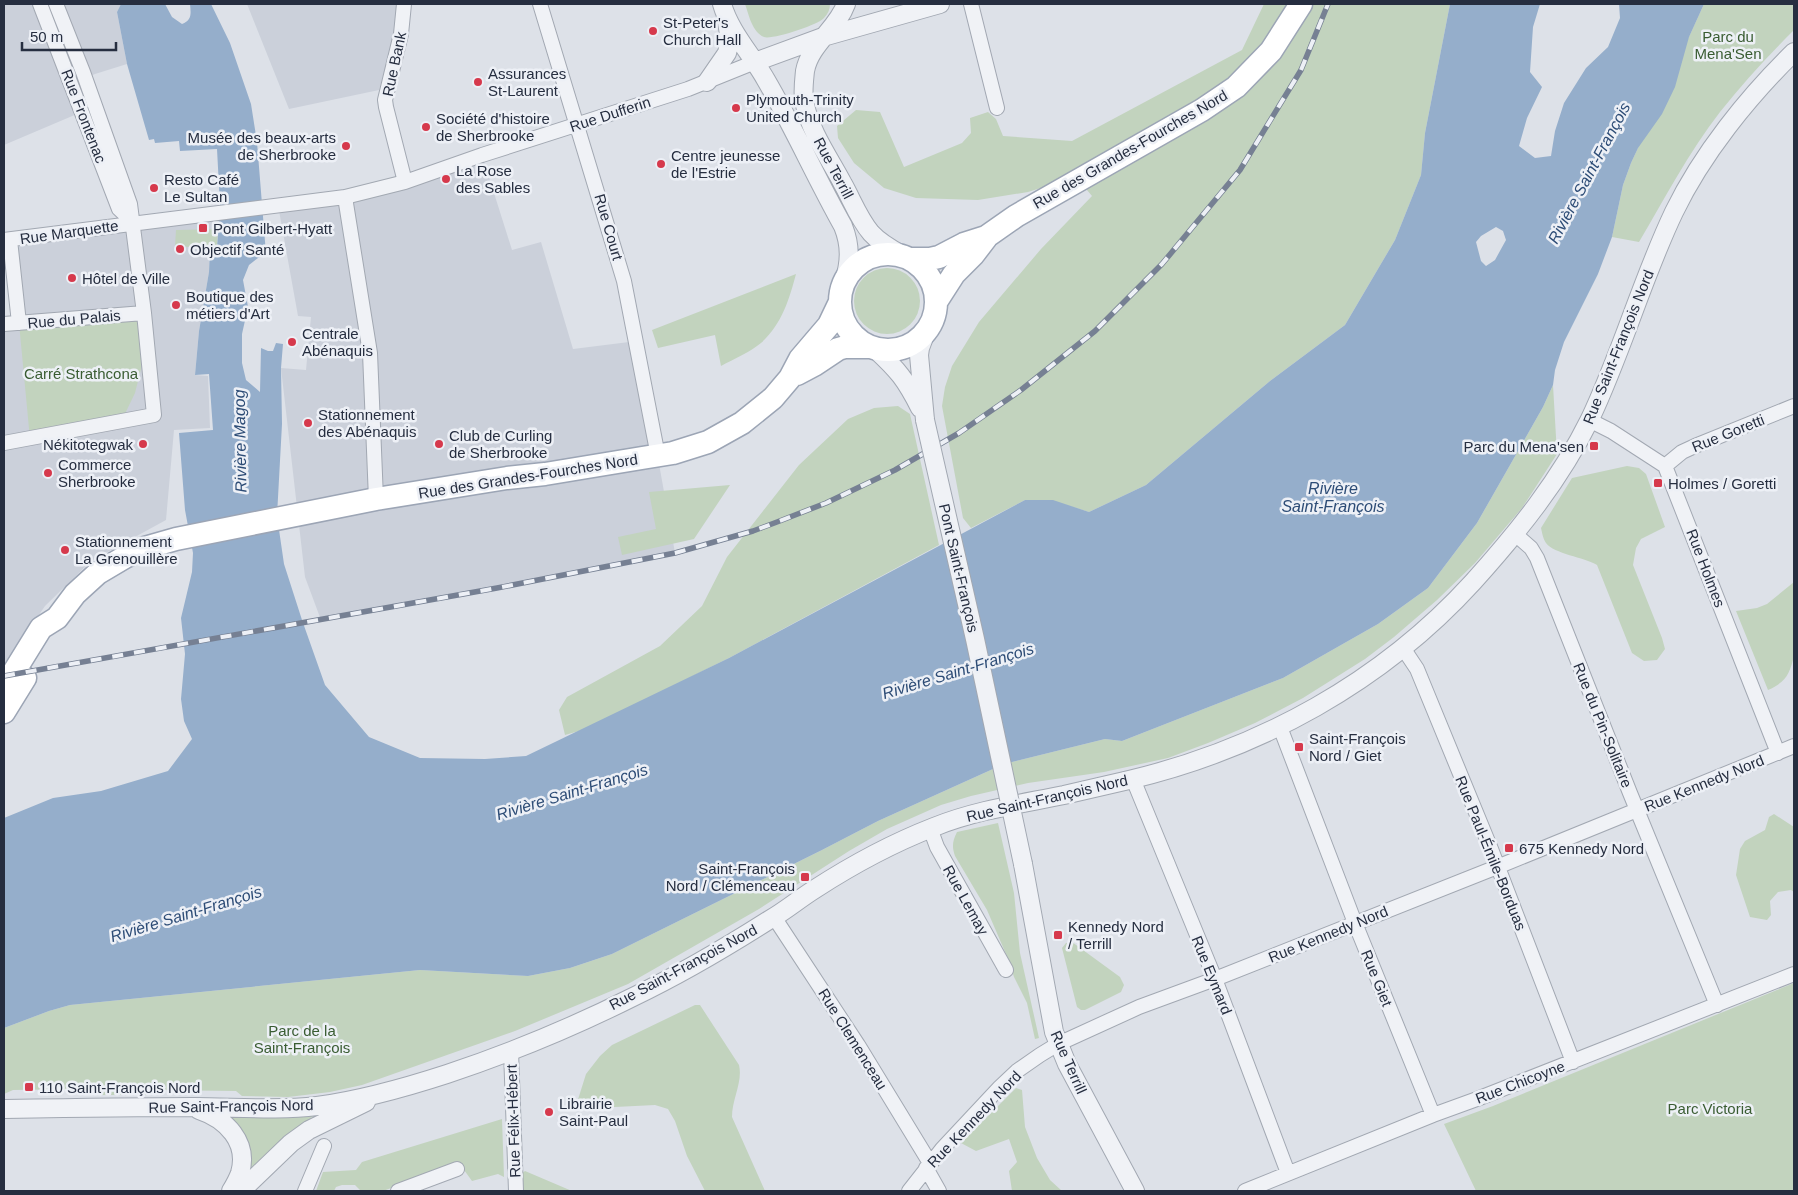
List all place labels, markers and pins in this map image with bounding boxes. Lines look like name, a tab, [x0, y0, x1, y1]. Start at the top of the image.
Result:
place label: St-Peter's Church Hall	[663, 14, 741, 48]
marker: St-Peter's Church Hall	[647, 25, 659, 37]
place label: Assurances St-Laurent	[488, 65, 566, 99]
marker: Assurances St-Laurent	[472, 76, 484, 88]
place label: Plymouth-Trinity United Church	[746, 91, 854, 125]
marker: Plymouth-Trinity United Church	[730, 102, 742, 114]
place label: Société d'histoire de Sherbrooke	[436, 110, 550, 144]
marker: Société d'histoire de Sherbrooke	[420, 121, 432, 133]
place label: Musée des beaux-arts de Sherbrooke	[188, 129, 336, 163]
marker: Musée des beaux-arts de Sherbrooke	[340, 140, 352, 152]
place label: Centre jeunesse de l'Estrie	[671, 147, 780, 181]
marker: Centre jeunesse de l'Estrie	[655, 158, 667, 170]
place label: La Rose des Sables	[456, 162, 530, 196]
place label: Resto Café Le Sultan	[164, 171, 239, 205]
marker: La Rose des Sables	[440, 173, 452, 185]
marker: Resto Café Le Sultan	[148, 182, 160, 194]
place label: Pont Gilbert-Hyatt	[213, 220, 333, 237]
marker: Pont Gilbert-Hyatt	[197, 222, 209, 234]
place label: Objectif Santé	[190, 241, 284, 258]
marker: Objectif Santé	[174, 243, 186, 255]
place label: Hôtel de Ville	[82, 270, 170, 287]
marker: Hôtel de Ville	[66, 272, 78, 284]
place label: Boutique des métiers d'Art	[186, 288, 274, 322]
marker: Boutique des métiers d'Art	[170, 299, 182, 311]
place label: Centrale Abénaquis	[302, 325, 373, 359]
marker: Centrale Abénaquis	[286, 336, 298, 348]
place label: Stationnement des Abénaquis	[318, 406, 416, 440]
marker: Stationnement des Abénaquis	[302, 417, 314, 429]
place label: Club de Curling de Sherbrooke	[449, 427, 552, 461]
place label: Nékitotegwak	[43, 436, 133, 453]
marker: Nékitotegwak	[137, 438, 149, 450]
marker: Club de Curling de Sherbrooke	[433, 438, 445, 450]
place label: Parc du Mena'sen	[1464, 438, 1584, 455]
marker: Parc du Mena'sen	[1588, 440, 1600, 452]
place label: Commerce Sherbrooke	[58, 456, 136, 490]
marker: Commerce Sherbrooke	[42, 467, 54, 479]
place label: Holmes / Goretti	[1668, 475, 1776, 492]
marker: Holmes / Goretti	[1652, 477, 1664, 489]
place label: Stationnement La Grenouillère	[75, 533, 178, 567]
marker: Stationnement La Grenouillère	[59, 544, 71, 556]
place label: Saint-François Nord / Giet	[1309, 730, 1406, 764]
marker: Saint-François Nord / Giet	[1293, 741, 1305, 753]
place label: 675 Kennedy Nord	[1519, 840, 1644, 857]
marker: 675 Kennedy Nord	[1503, 842, 1515, 854]
place label: Saint-François Nord / Clémenceau	[666, 860, 795, 894]
marker: Saint-François Nord / Clémenceau	[799, 871, 811, 883]
place label: Kennedy Nord / Terrill	[1068, 918, 1164, 952]
marker: Kennedy Nord / Terrill	[1052, 929, 1064, 941]
place label: 110 Saint-François Nord	[39, 1079, 200, 1096]
marker: 110 Saint-François Nord	[23, 1081, 35, 1093]
place label: Librairie Saint-Paul	[559, 1095, 628, 1129]
marker: Librairie Saint-Paul	[543, 1106, 555, 1118]

